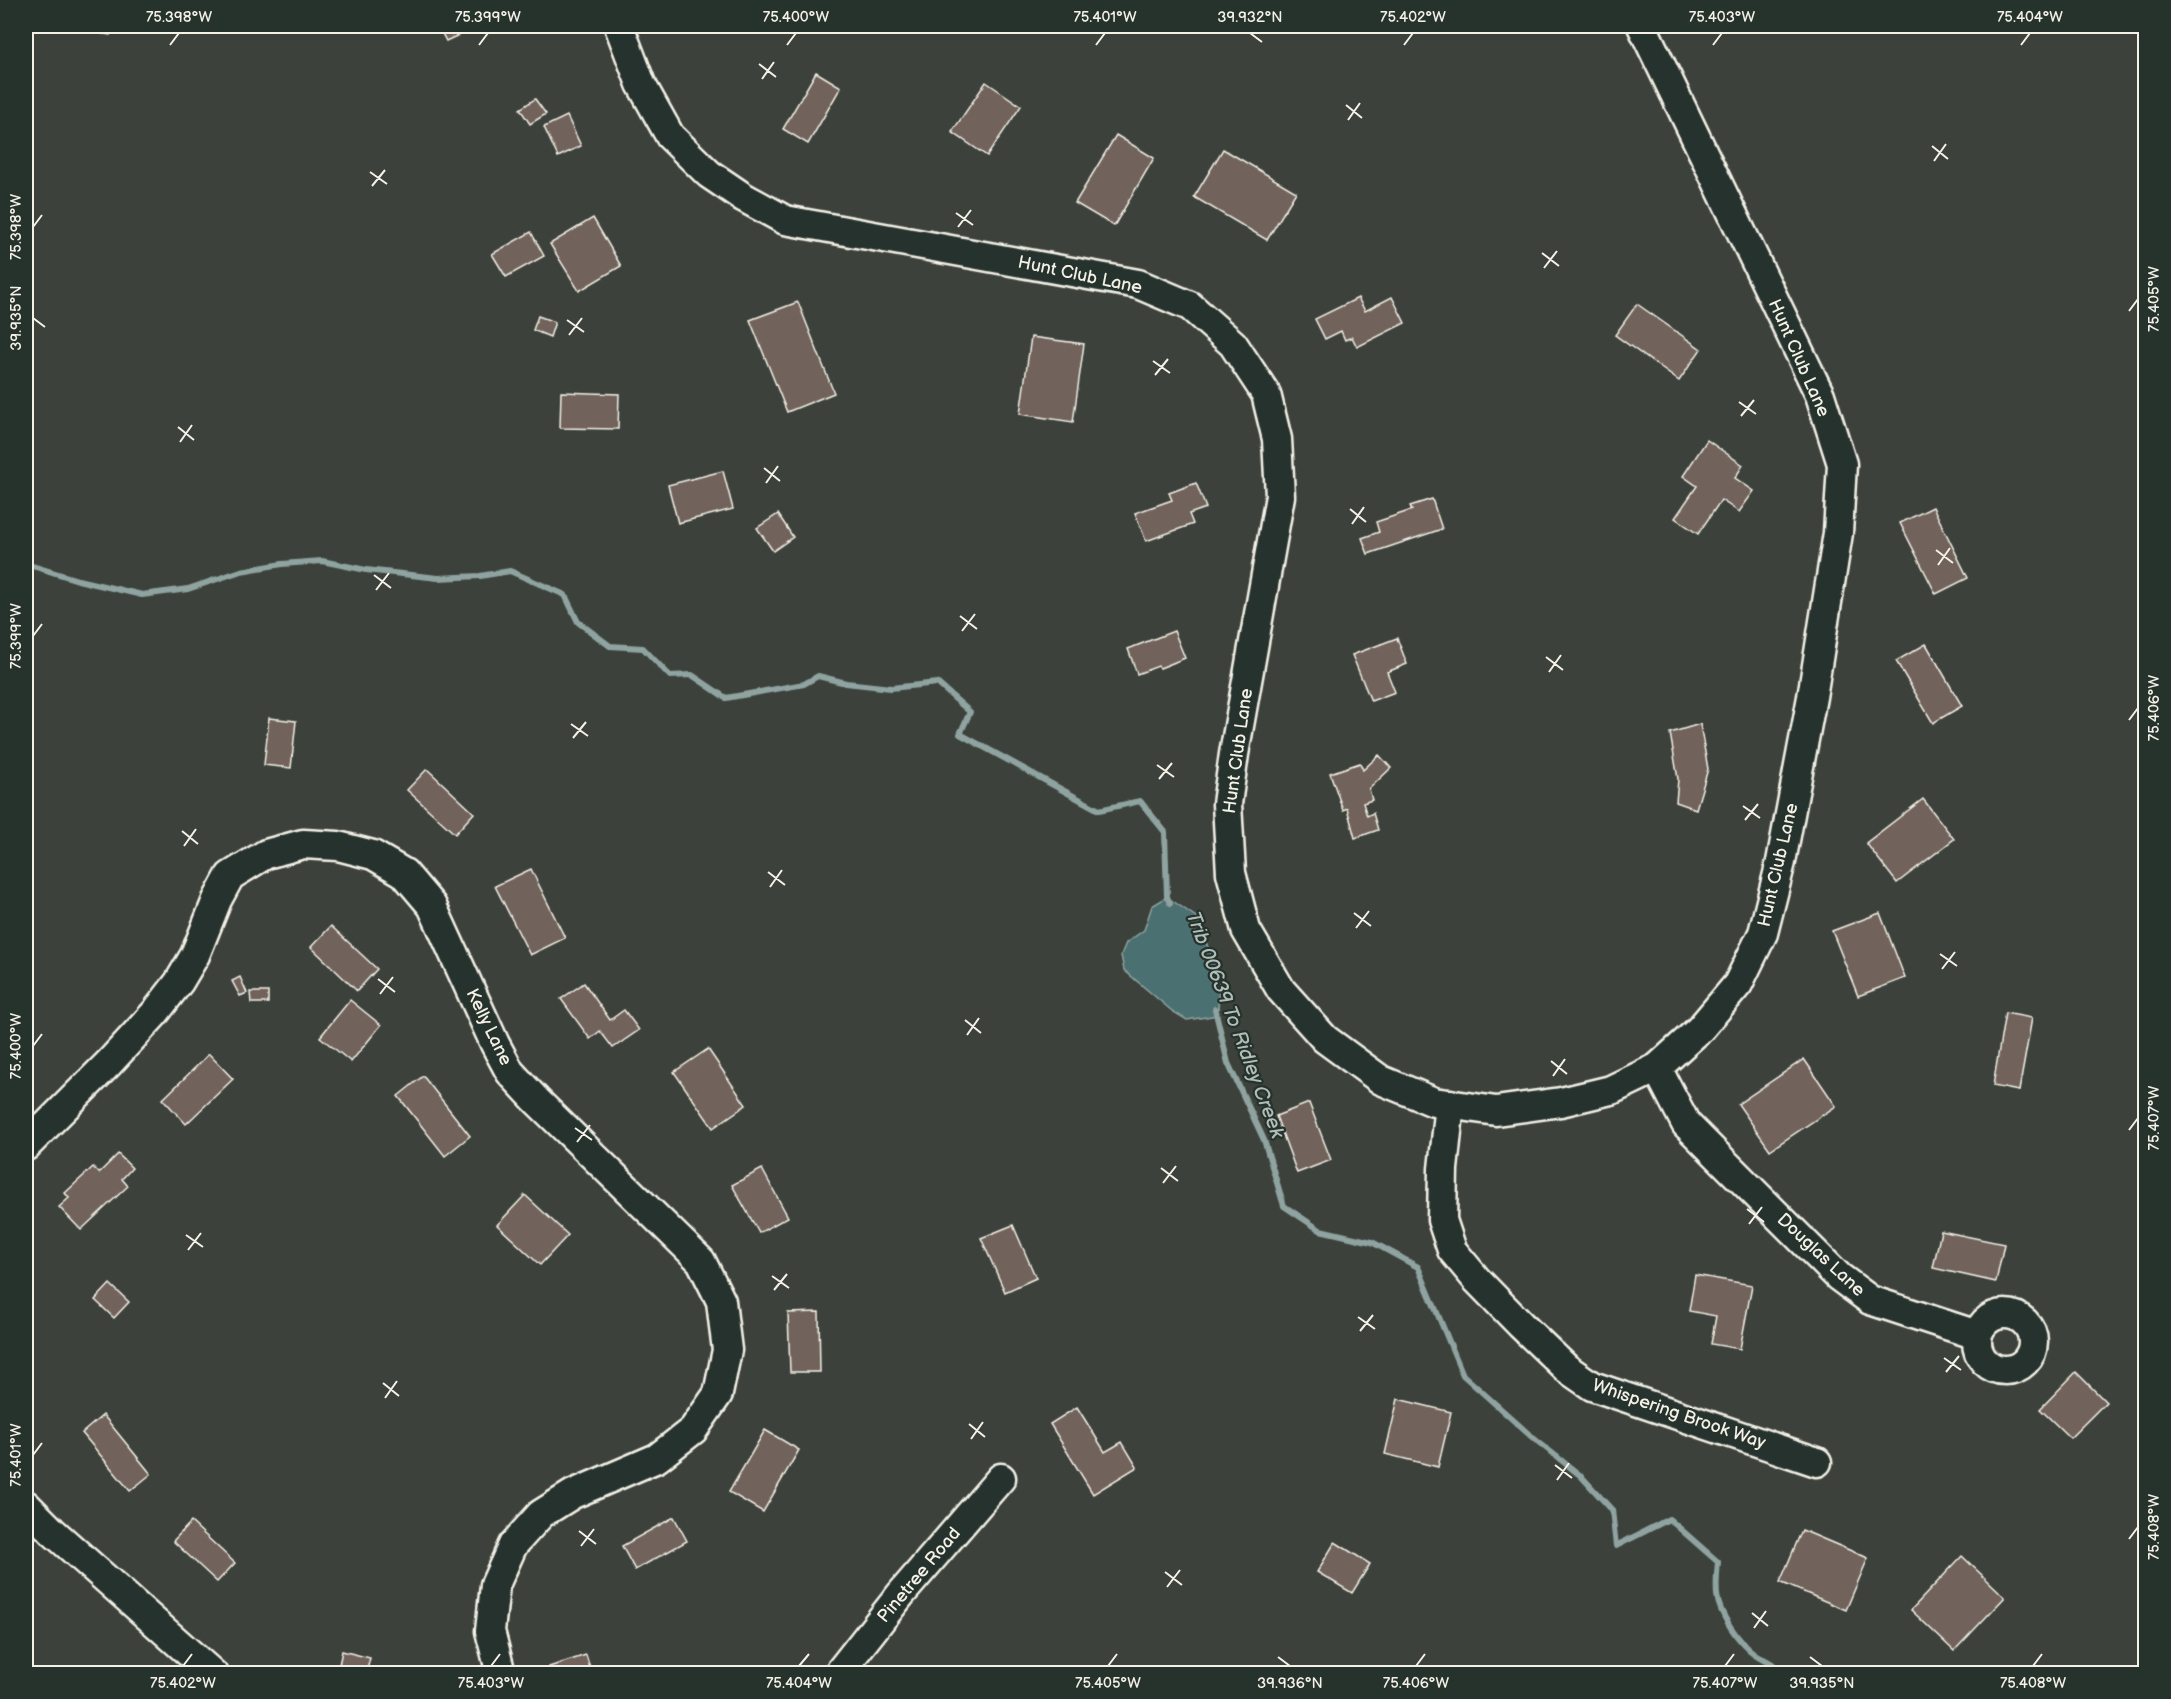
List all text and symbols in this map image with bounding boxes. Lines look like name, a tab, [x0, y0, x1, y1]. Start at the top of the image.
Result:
text: 75.398°W	[146, 8, 212, 27]
text: 75.399°W	[455, 8, 521, 27]
text: 75.400°W	[763, 8, 829, 27]
text: 75.401°W	[1073, 8, 1137, 27]
text: 39.932°N	[1217, 8, 1283, 27]
text: 75.402°W	[1380, 8, 1446, 27]
text: 75.403°W	[1689, 8, 1756, 27]
text: 75.404°W	[1997, 8, 2063, 27]
text: 75.398°W	[7, 194, 26, 260]
street label: Hunt Club Lane	[1016, 252, 1144, 298]
text: 75.405°W	[2145, 266, 2164, 332]
text: 39.935°N	[7, 285, 26, 351]
street label: Hunt Club Lane	[1764, 296, 1834, 420]
text: 75.399°W	[7, 603, 26, 669]
text: 75.406°W	[2145, 675, 2164, 741]
street label: Hunt Club Lane	[1219, 687, 1257, 815]
street label: Hunt Club Lane	[1754, 801, 1803, 929]
water label: Trib 00639 To Ridley Creek	[1181, 908, 1290, 1143]
street label: Kelly Lane	[461, 985, 517, 1069]
text: 75.400°W	[7, 1013, 26, 1079]
text: 75.407°W	[2145, 1085, 2164, 1150]
street label: Douglas Lane	[1773, 1209, 1869, 1301]
street label: Whispering Brook Way	[1590, 1375, 1769, 1454]
text: 75.401°W	[7, 1423, 26, 1487]
text: 75.408°W	[2145, 1494, 2164, 1560]
street label: Pinetree Road	[873, 1523, 965, 1627]
text: 75.402°W	[150, 1674, 216, 1693]
text: 75.403°W	[458, 1674, 525, 1693]
text: 75.404°W	[766, 1674, 832, 1693]
text: 75.405°W	[1075, 1674, 1141, 1693]
text: 39.936°N	[1257, 1674, 1323, 1693]
text: 75.406°W	[1383, 1674, 1449, 1693]
text: 75.407°W	[1693, 1674, 1758, 1693]
text: 39.935°N	[1789, 1674, 1855, 1693]
text: 75.408°W	[2000, 1674, 2066, 1693]

